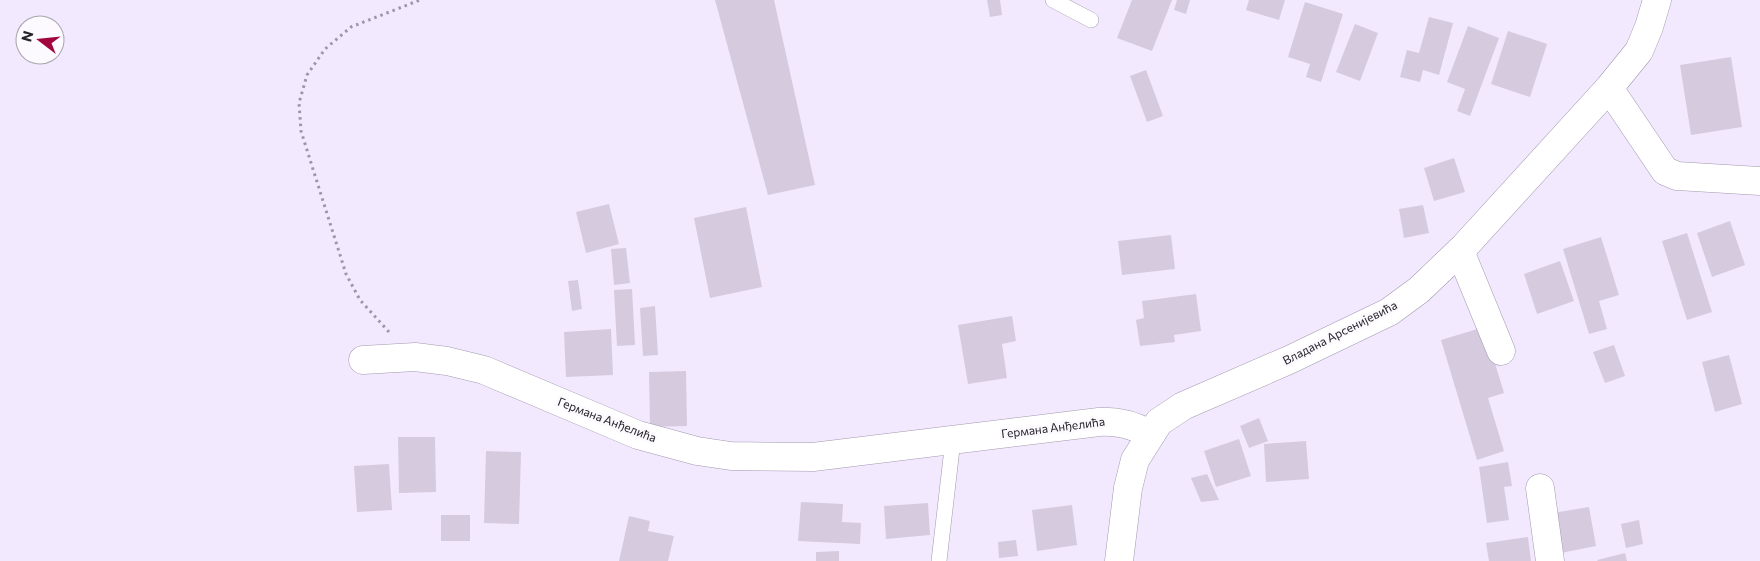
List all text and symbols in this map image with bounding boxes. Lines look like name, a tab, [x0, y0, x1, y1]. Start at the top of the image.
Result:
north arrow	[15, 15, 65, 65]
text: N	[17, 29, 37, 44]
street label: Владана Арсенијевића	[1280, 297, 1399, 367]
street label: Германа Анђелића	[556, 394, 659, 444]
street label: Германа Анђелића	[1000, 414, 1106, 440]

